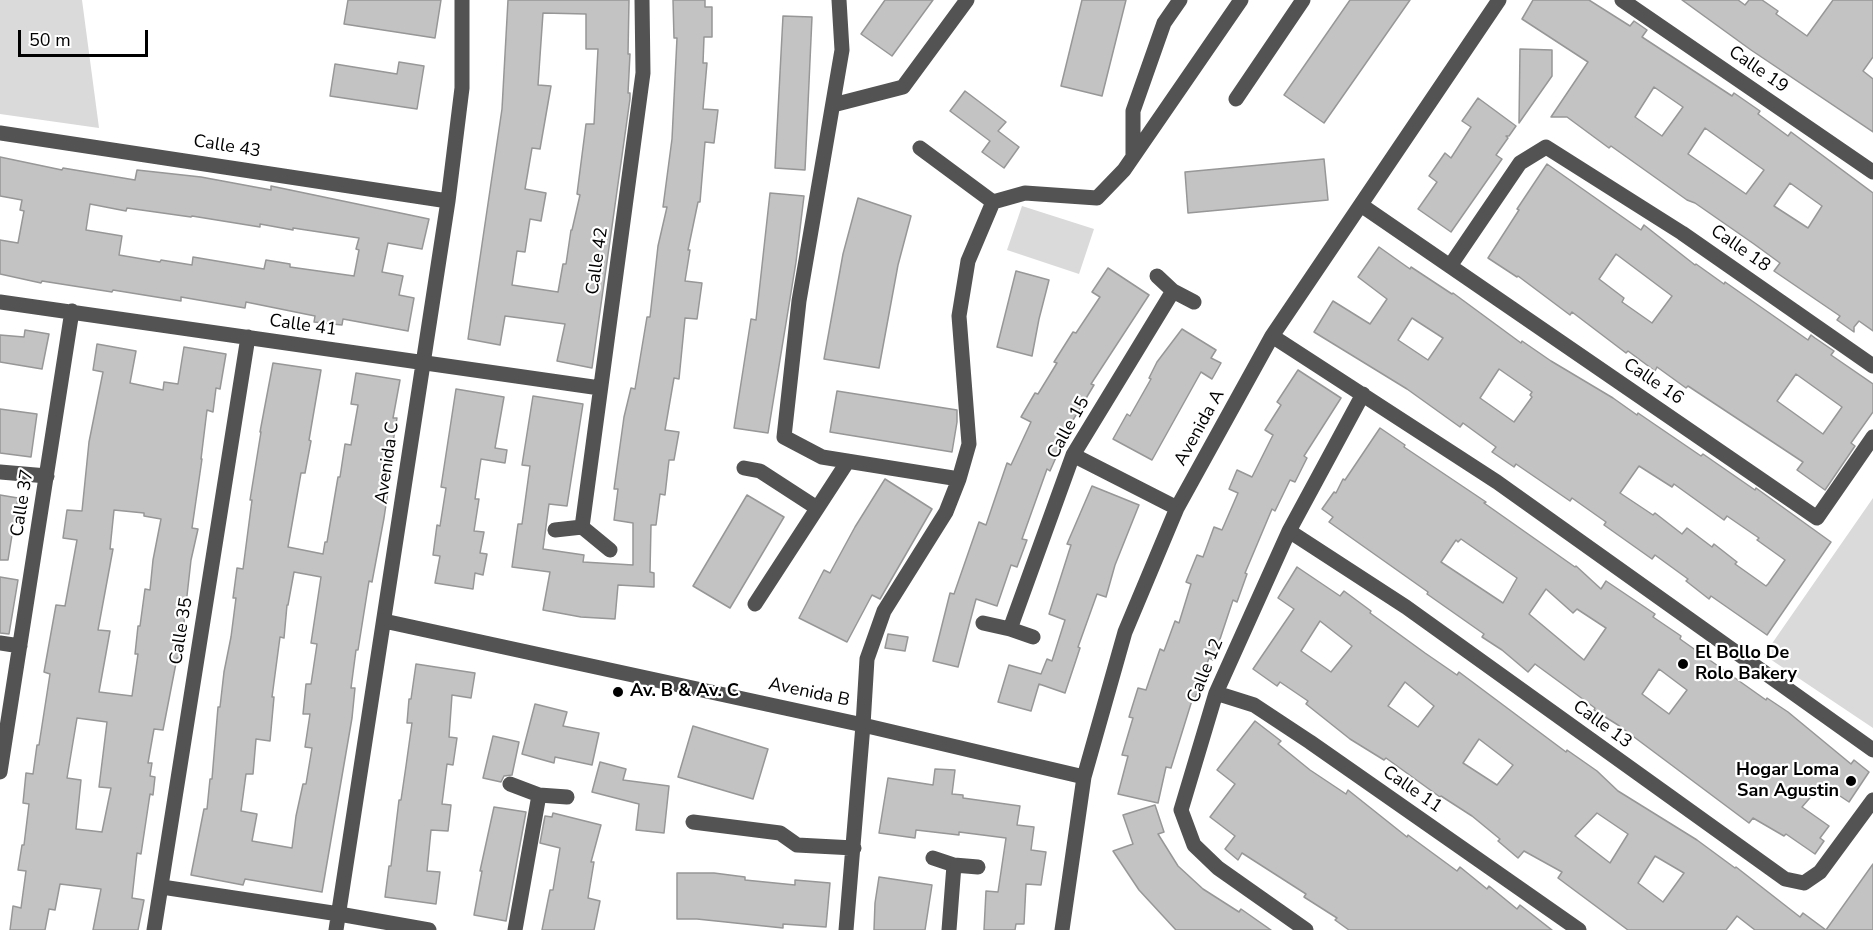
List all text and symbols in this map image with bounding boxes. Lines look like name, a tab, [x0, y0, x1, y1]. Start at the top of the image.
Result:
scale bar	[21, 18, 152, 56]
text: 50 m	[29, 28, 71, 52]
street label: Calle 19	[1724, 42, 1792, 98]
street label: Calle 43	[192, 131, 262, 163]
street label: Calle 18	[1706, 221, 1774, 277]
street label: Calle 42	[583, 226, 613, 296]
street label: Calle 41	[268, 311, 338, 341]
street label: Calle 16	[1619, 354, 1687, 410]
street label: Avenida A	[1170, 386, 1230, 470]
street label: Calle 15	[1043, 393, 1095, 463]
street label: Avenida C	[372, 421, 404, 505]
street label: Calle 37	[7, 468, 39, 538]
street label: Calle 35	[166, 596, 198, 666]
street label: Calle 12	[1183, 636, 1229, 706]
place label: El Bollo De Rolo Bakery	[1695, 643, 1797, 686]
marker: El Bollo De Rolo Bakery	[1676, 657, 1690, 671]
street label: Avenida B	[766, 674, 852, 712]
place label: Av. B & Av. C	[630, 681, 739, 703]
marker: Av. B & Av. C	[611, 685, 625, 699]
street label: Calle 13	[1568, 696, 1636, 754]
place label: Hogar Loma San Agustin	[1736, 760, 1839, 802]
street label: Calle 11	[1378, 762, 1446, 818]
marker: Hogar Loma San Agustin	[1844, 774, 1858, 788]

